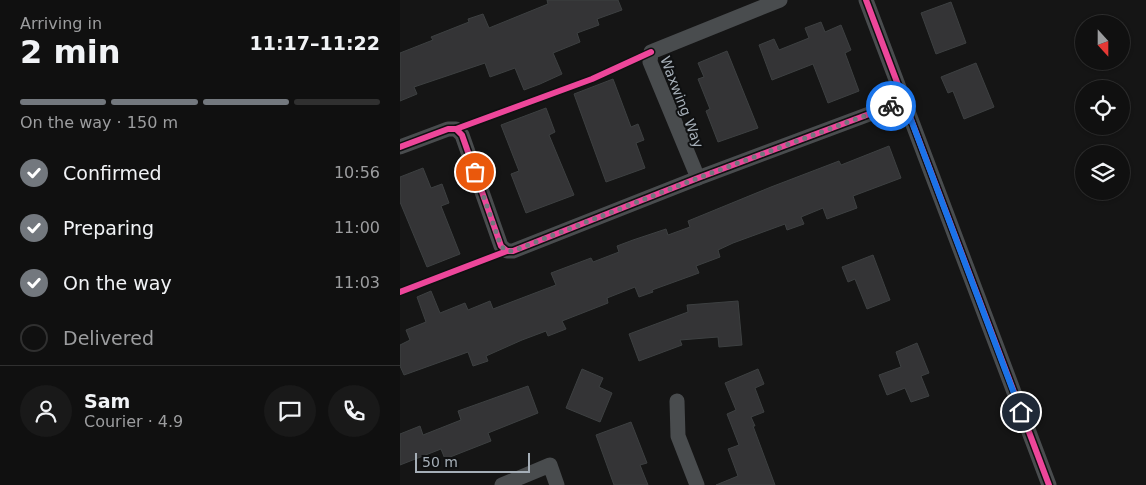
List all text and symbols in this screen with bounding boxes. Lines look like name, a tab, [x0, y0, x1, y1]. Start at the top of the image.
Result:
text: Arriving in	[20, 14, 102, 33]
north arrow	[1075, 15, 1130, 70]
map controls	[1075, 15, 1130, 200]
text: 11:17–11:22	[250, 32, 380, 54]
text: 2 min	[20, 33, 121, 71]
street label: Waxwing Way	[657, 54, 707, 150]
button: locate	[1075, 80, 1130, 135]
courier	[866, 81, 916, 131]
icon: bike	[877, 92, 905, 120]
text: On the way · 150 m	[20, 113, 178, 132]
button: layers	[1075, 145, 1130, 200]
pin	[454, 151, 496, 193]
icon: bag	[461, 158, 489, 186]
icon: check	[20, 159, 48, 187]
text: Confirmed	[63, 162, 162, 184]
text: 10:56	[334, 163, 380, 182]
icon: check	[20, 214, 48, 242]
text: Preparing	[63, 217, 154, 239]
text: 11:00	[334, 218, 380, 237]
icon: check	[20, 269, 48, 297]
text: On the way	[63, 272, 172, 294]
text: 11:03	[334, 273, 380, 292]
text: Delivered	[63, 327, 154, 349]
button: person	[20, 385, 72, 437]
button: chat	[264, 385, 316, 437]
button: phone	[328, 385, 380, 437]
text: Sam	[84, 390, 130, 412]
pin	[1000, 391, 1042, 433]
icon: home	[1007, 398, 1035, 426]
text: Courier · 4.9	[84, 412, 183, 431]
scale bar	[415, 450, 530, 473]
text: 50 m	[422, 454, 458, 470]

